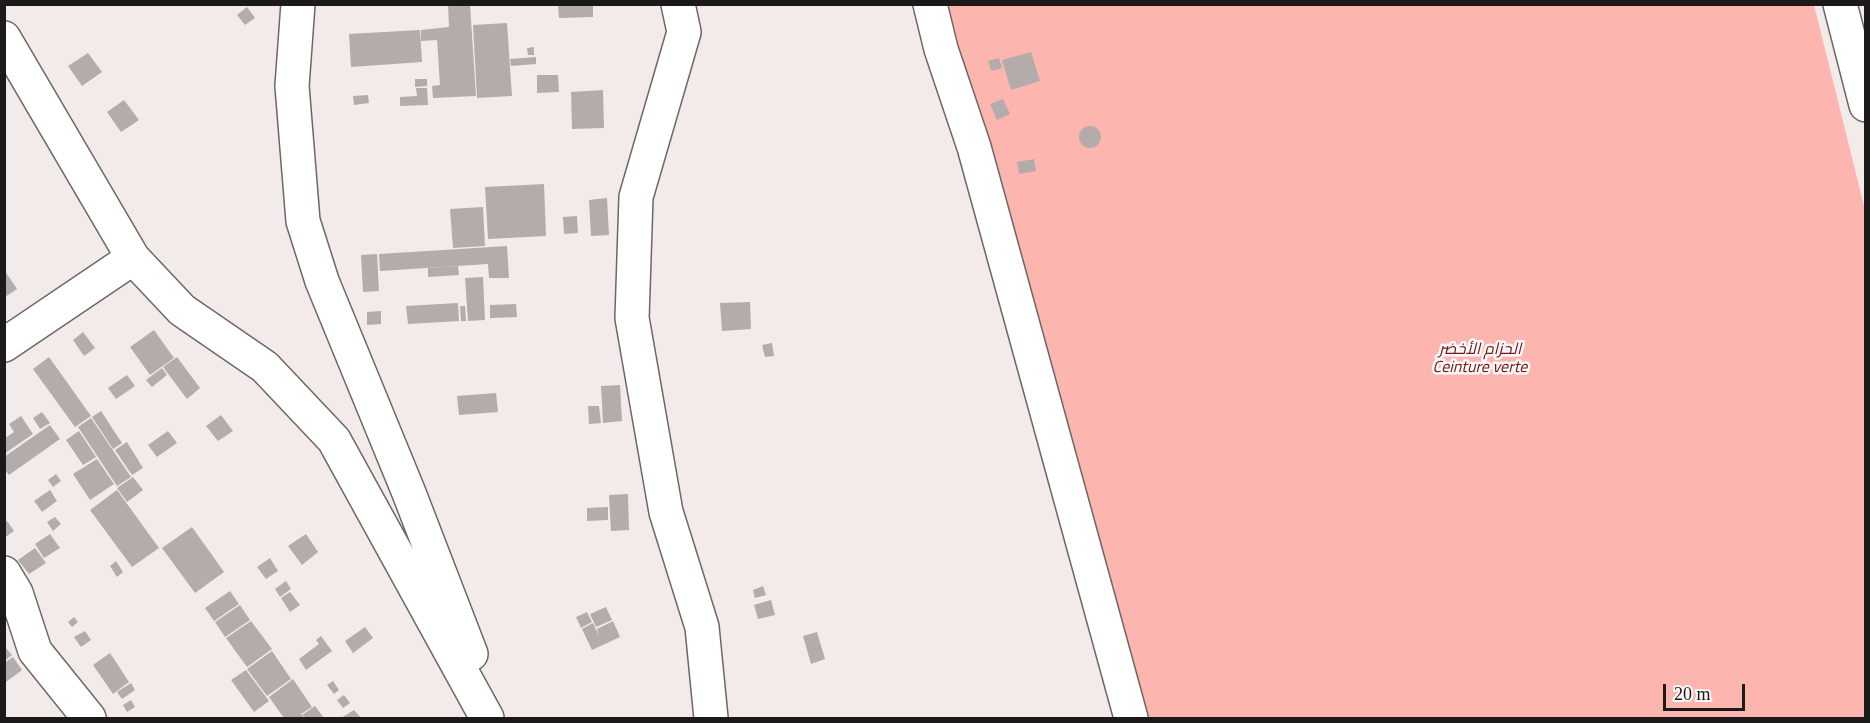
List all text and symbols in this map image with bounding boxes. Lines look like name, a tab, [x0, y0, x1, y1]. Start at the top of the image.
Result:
park label: الحزام الأخضر Ceinture verte	[1433, 341, 1527, 379]
scale bar	[1666, 672, 1748, 710]
text: 20 m	[1674, 684, 1711, 704]

